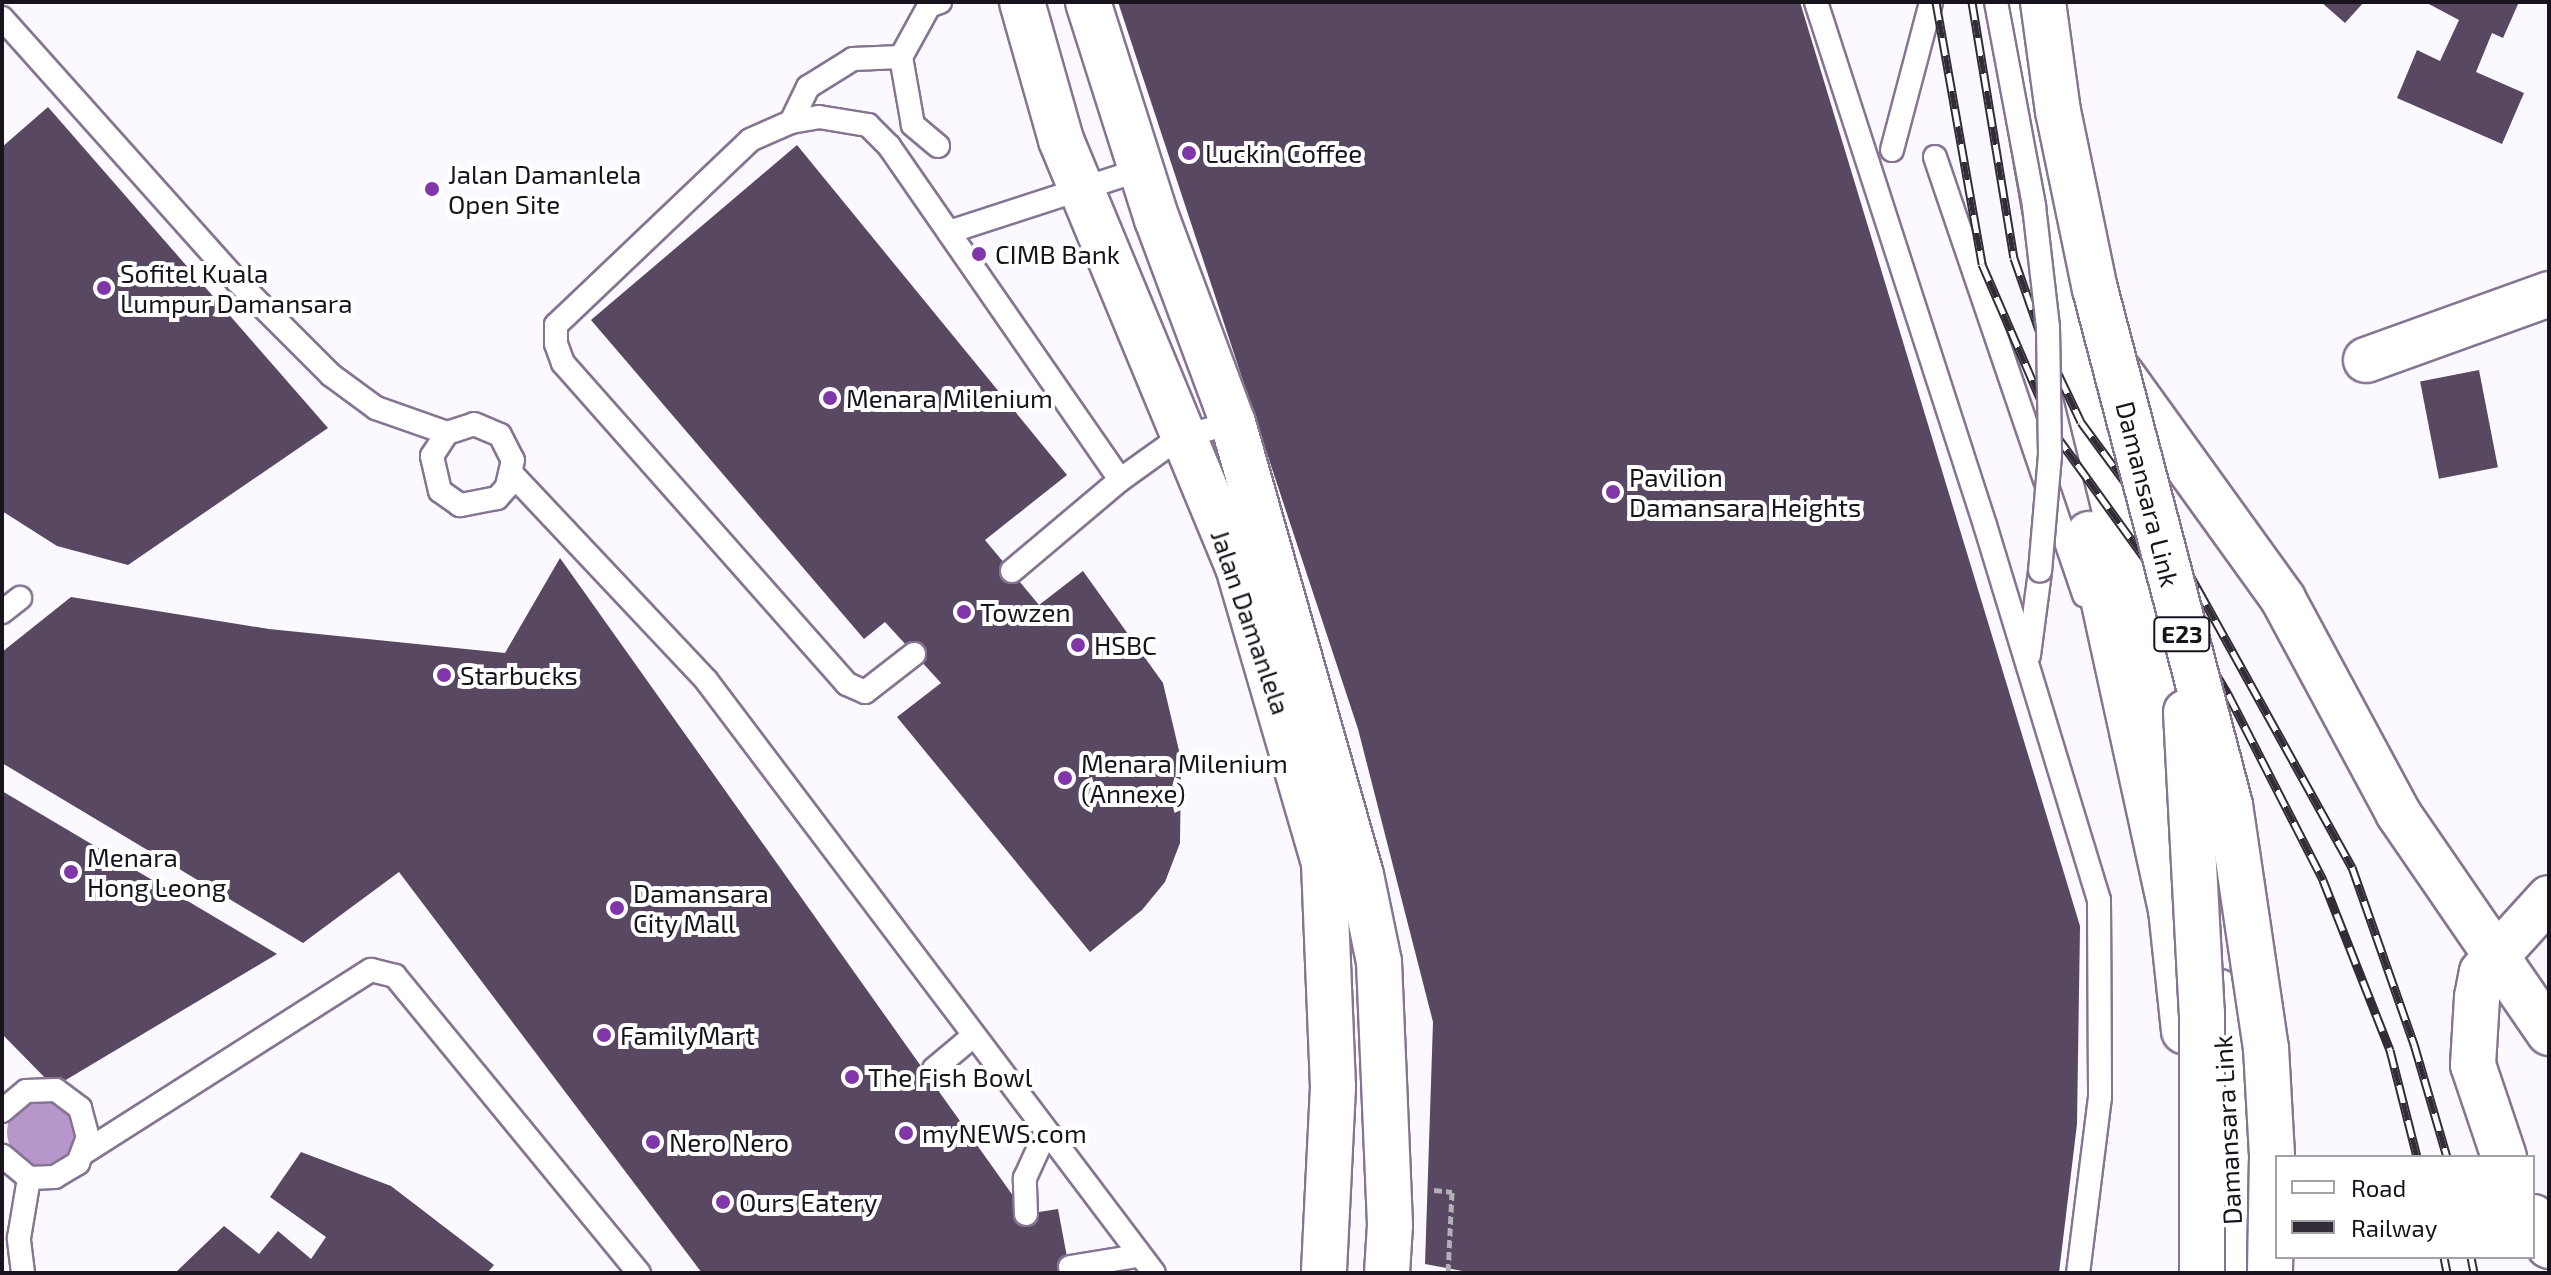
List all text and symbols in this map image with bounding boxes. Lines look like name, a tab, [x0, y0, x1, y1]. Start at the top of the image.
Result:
place label: Luckin Coffee	[1205, 137, 1362, 169]
marker: Luckin Coffee	[1180, 144, 1198, 162]
place label: Jalan Damanlela Open Site	[448, 158, 641, 220]
marker: Jalan Damanlela Open Site	[423, 180, 441, 198]
place label: CIMB Bank	[995, 238, 1120, 270]
marker: CIMB Bank	[970, 245, 988, 263]
place label: Sofitel Kuala Lumpur Damansara	[120, 257, 353, 318]
marker: Sofitel Kuala Lumpur Damansara	[95, 279, 113, 297]
place label: Menara Milenium	[846, 382, 1053, 414]
marker: Menara Milenium	[821, 389, 839, 407]
street label: Damansara Link	[2110, 398, 2186, 590]
place label: Pavilion Damansara Heights	[1629, 461, 1861, 522]
marker: Pavilion Damansara Heights	[1604, 483, 1622, 501]
street label: Jalan Damanlela	[1205, 525, 1297, 719]
place label: Towzen	[980, 596, 1071, 628]
marker: Towzen	[955, 603, 973, 621]
road number: E23	[2152, 614, 2212, 654]
place label: HSBC	[1094, 629, 1157, 661]
marker: HSBC	[1069, 636, 1087, 654]
place label: Starbucks	[460, 659, 578, 691]
marker: Starbucks	[435, 666, 453, 684]
place label: Menara Milenium (Annexe)	[1081, 747, 1288, 808]
marker: Menara Milenium (Annexe)	[1056, 769, 1074, 787]
place label: Menara Hong Leong	[87, 841, 226, 902]
marker: Menara Hong Leong	[62, 863, 80, 881]
place label: Damansara City Mall	[633, 877, 769, 938]
marker: Damansara City Mall	[608, 899, 626, 917]
place label: FamilyMart	[620, 1019, 755, 1051]
marker: FamilyMart	[595, 1026, 613, 1044]
street label: Damansara Link	[2206, 1034, 2248, 1226]
place label: The Fish Bowl	[868, 1061, 1033, 1093]
marker: The Fish Bowl	[843, 1068, 861, 1086]
place label: myNEWS.com	[922, 1117, 1087, 1149]
marker: myNEWS.com	[897, 1124, 915, 1142]
place label: Nero Nero	[669, 1126, 789, 1158]
marker: Nero Nero	[644, 1133, 662, 1151]
legend	[2275, 1155, 2535, 1259]
text: Road	[2351, 1173, 2406, 1202]
place label: Ours Eatery	[739, 1186, 878, 1218]
marker: Ours Eatery	[714, 1193, 732, 1211]
text: Railway	[2351, 1213, 2437, 1242]

